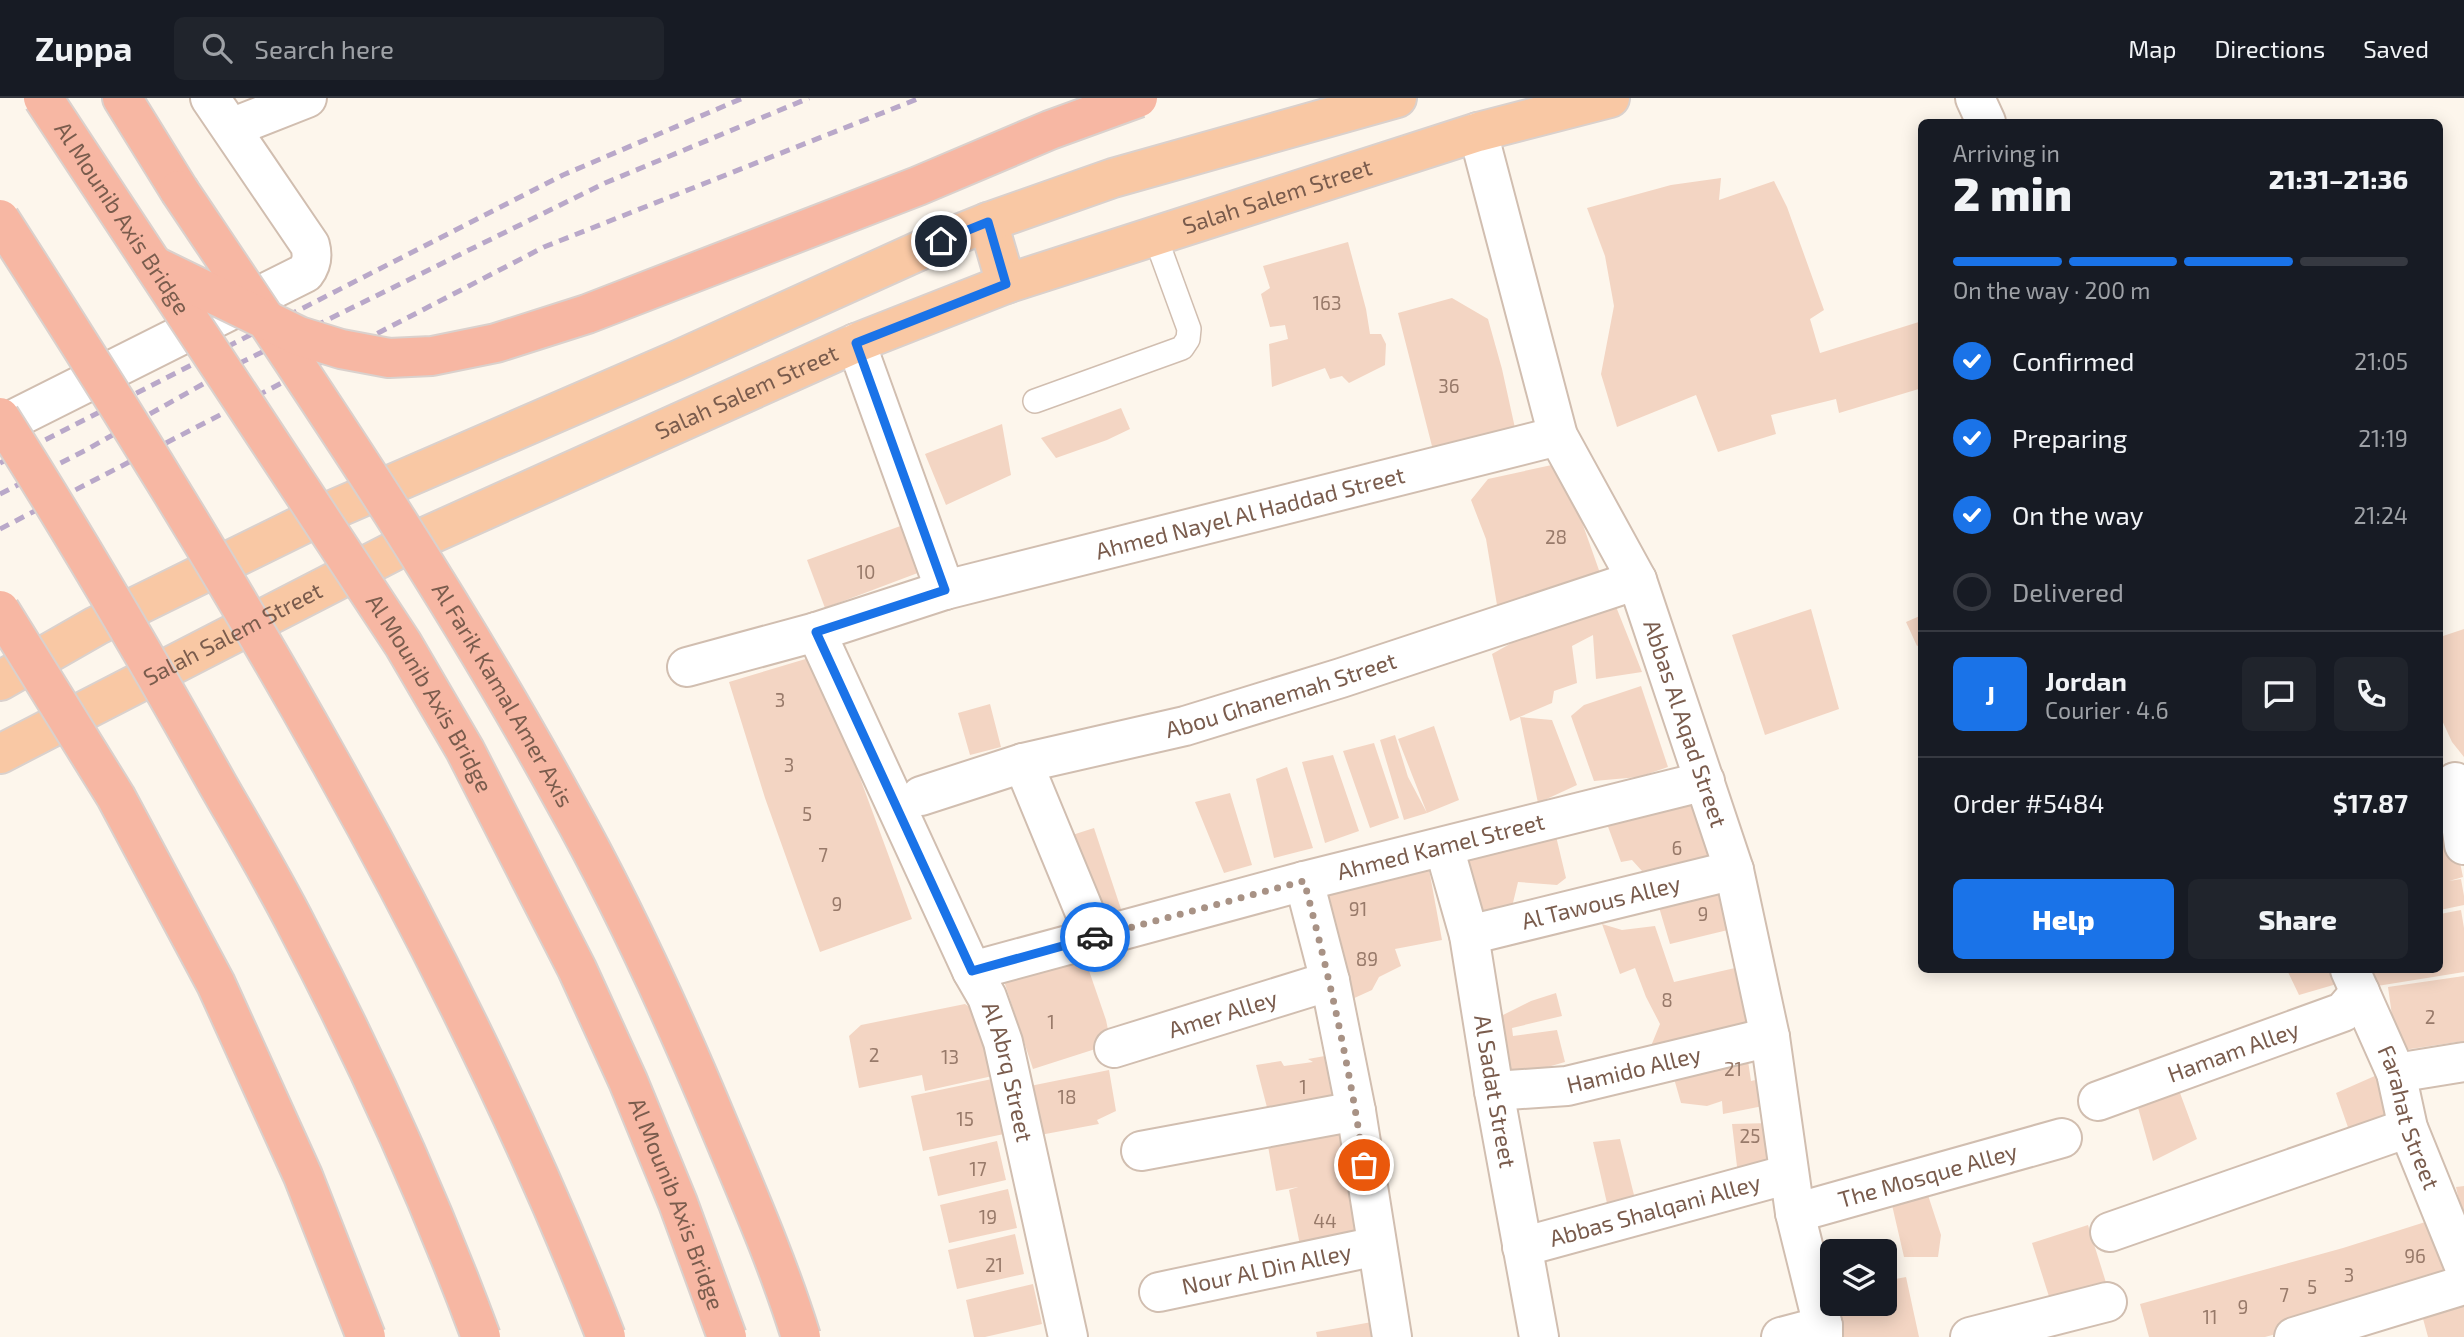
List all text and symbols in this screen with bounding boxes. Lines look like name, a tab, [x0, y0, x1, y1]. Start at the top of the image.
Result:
search box	[174, 17, 664, 80]
text: Zuppa	[35, 28, 132, 68]
icon: search	[198, 29, 236, 67]
text: Search here	[254, 33, 394, 64]
text: Map	[2128, 34, 2176, 63]
text: Directions	[2214, 34, 2325, 63]
text: Saved	[2363, 34, 2429, 63]
street label: Al Mounib Axis Bridge	[49, 116, 197, 319]
text: Arriving in	[1953, 139, 2060, 167]
street label: Salah Salem Street	[1179, 152, 1375, 239]
text: 21:31–21:36	[2269, 163, 2408, 194]
text: 2 min	[1953, 165, 2072, 220]
pin	[911, 211, 971, 271]
icon: home	[922, 222, 960, 260]
text: On the way · 200 m	[1953, 276, 2150, 304]
house number: 163	[1313, 291, 1342, 314]
street label: Salah Salem Street	[650, 338, 842, 445]
icon: check	[1953, 342, 1991, 380]
text: Confirmed	[2012, 345, 2135, 376]
text: 21:05	[2354, 347, 2408, 375]
house number: 36	[1438, 374, 1460, 397]
icon: check	[1953, 419, 1991, 457]
text: Preparing	[2012, 422, 2127, 453]
text: 21:19	[2358, 424, 2408, 452]
street label: Ahmed Nayel Al Haddad Street	[1092, 460, 1408, 565]
icon: check	[1953, 496, 1991, 534]
text: On the way	[2012, 499, 2143, 530]
text: 21:24	[2353, 501, 2408, 529]
house number: 28	[1545, 525, 1567, 548]
house number: 10	[856, 560, 876, 583]
street label: Salah Salem Street	[138, 575, 327, 691]
text: Delivered	[2012, 576, 2124, 607]
street label: Al Farik Kamal Amer Axis	[427, 577, 580, 812]
street label: Al Mounib Axis Bridge	[361, 588, 499, 797]
street label: Abbas Al Aqad Street	[1638, 616, 1734, 831]
street label: Abou Ghanemah Street	[1163, 646, 1400, 743]
button: chat	[2242, 657, 2316, 731]
button: phone	[2334, 657, 2408, 731]
text: Jordan	[2045, 665, 2127, 696]
text: J	[1985, 679, 1995, 710]
house number: 3	[775, 688, 785, 711]
text: Courier · 4.6	[2045, 696, 2169, 724]
house number: 3	[784, 753, 794, 776]
text: Order #5484	[1953, 787, 2105, 818]
text: $17.87	[2333, 787, 2408, 818]
house number: 5	[802, 802, 812, 825]
street label: Ahmed Kamel Street	[1334, 807, 1547, 885]
house number: 6	[1672, 836, 1682, 859]
house number: 7	[818, 843, 828, 866]
street label: Al Tawous Alley	[1518, 869, 1683, 935]
button: Help	[1953, 879, 2174, 959]
button: Share	[2188, 879, 2408, 959]
house number: 9	[832, 892, 842, 915]
house number: 91	[1349, 897, 1367, 920]
courier	[1060, 902, 1130, 972]
house number: 9	[1698, 902, 1708, 925]
icon: car	[1076, 918, 1114, 956]
house number: 89	[1356, 947, 1378, 970]
street label: Amer Alley	[1165, 983, 1281, 1043]
house number: 8	[1661, 988, 1673, 1011]
street label: Al Abrq Street	[977, 998, 1040, 1145]
house number: 2	[2425, 1005, 2435, 1028]
house number: 1	[1047, 1010, 1055, 1033]
street label: Al Sadat Street	[1469, 1013, 1523, 1170]
street label: Hamam Alley	[2163, 1014, 2303, 1088]
street label: Hamido Alley	[1564, 1039, 1704, 1099]
street label: Farahat Street	[2372, 1040, 2446, 1193]
house number: 2	[869, 1043, 879, 1066]
house number: 13	[941, 1045, 959, 1068]
house number: 21	[1724, 1057, 1742, 1080]
house number: 1	[1299, 1075, 1307, 1098]
house number: 18	[1057, 1085, 1077, 1108]
street label: Al Mounib Axis Bridge	[623, 1093, 731, 1314]
house number: 15	[956, 1107, 974, 1130]
house number: 25	[1740, 1124, 1760, 1147]
pin	[1334, 1135, 1394, 1195]
street label: The Mosque Alley	[1835, 1136, 2020, 1213]
icon: bag	[1345, 1146, 1383, 1184]
house number: 17	[969, 1157, 987, 1180]
street label: Abbas Shalqani Alley	[1546, 1167, 1764, 1252]
house number: 19	[979, 1205, 997, 1228]
house number: 44	[1313, 1209, 1337, 1232]
street label: Nour Al Din Alley	[1179, 1237, 1354, 1300]
map controls	[1820, 1239, 1897, 1316]
button: layers	[1820, 1239, 1897, 1316]
house number: 96	[2404, 1244, 2426, 1267]
house number: 21	[985, 1253, 1003, 1276]
house number: 3	[2344, 1263, 2354, 1286]
house number: 5	[2307, 1275, 2317, 1298]
house number: 7	[2279, 1283, 2289, 1306]
house number: 9	[2238, 1295, 2248, 1318]
house number: 11	[2202, 1305, 2218, 1328]

